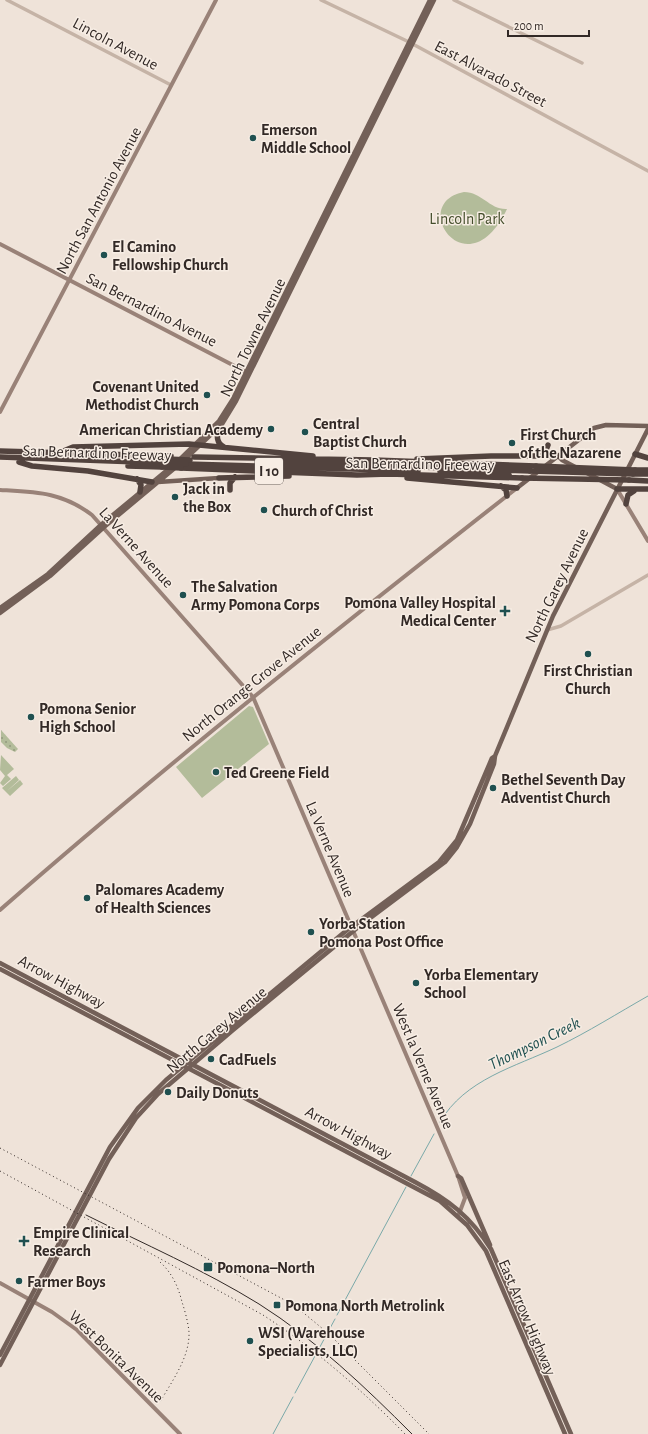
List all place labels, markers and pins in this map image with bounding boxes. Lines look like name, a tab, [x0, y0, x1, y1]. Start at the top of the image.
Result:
place label: Emerson Middle School	[261, 122, 351, 156]
marker: Emerson Middle School	[248, 133, 258, 143]
place label: El Camino Fellowship Church	[112, 239, 228, 273]
marker: El Camino Fellowship Church	[99, 250, 109, 260]
place label: Covenant United Methodist Church	[85, 379, 200, 413]
marker: Covenant United Methodist Church	[202, 390, 212, 400]
place label: Central Baptist Church	[313, 416, 407, 450]
place label: American Christian Academy	[79, 422, 264, 439]
marker: American Christian Academy	[266, 424, 276, 434]
marker: Central Baptist Church	[300, 427, 310, 437]
place label: First Church of the Nazarene	[520, 427, 622, 461]
marker: First Church of the Nazarene	[507, 438, 517, 448]
place label: Jack in the Box	[183, 481, 232, 515]
marker: Jack in the Box	[170, 492, 180, 502]
place label: Church of Christ	[272, 503, 374, 519]
marker: Church of Christ	[259, 505, 269, 515]
place label: The Salvation Army Pomona Corps	[191, 579, 320, 614]
marker: The Salvation Army Pomona Corps	[178, 590, 188, 600]
place label: Pomona Valley Hospital Medical Center	[344, 595, 496, 629]
marker: Pomona Valley Hospital Medical Center	[499, 605, 511, 617]
marker: First Christian Church	[583, 649, 593, 659]
place label: First Christian Church	[543, 663, 633, 697]
place label: Pomona Senior High School	[39, 701, 136, 735]
marker: Pomona Senior High School	[26, 712, 36, 722]
place label: Ted Greene Field	[224, 765, 330, 781]
marker: Ted Greene Field	[211, 767, 221, 777]
place label: Bethel Seventh Day Adventist Church	[501, 772, 626, 806]
marker: Bethel Seventh Day Adventist Church	[488, 783, 498, 793]
place label: Palomares Academy of Health Sciences	[95, 882, 225, 916]
marker: Palomares Academy of Health Sciences	[82, 893, 92, 903]
place label: Yorba Station Pomona Post Office	[319, 916, 444, 950]
marker: Yorba Station Pomona Post Office	[306, 927, 316, 937]
place label: Yorba Elementary School	[424, 967, 539, 1001]
marker: Yorba Elementary School	[411, 978, 421, 988]
place label: CadFuels	[219, 1052, 276, 1068]
marker: CadFuels	[206, 1054, 216, 1064]
place label: Daily Donuts	[176, 1085, 259, 1102]
marker: Daily Donuts	[163, 1087, 173, 1097]
place label: Empire Clinical Research	[33, 1225, 129, 1259]
marker: Empire Clinical Research	[18, 1235, 30, 1247]
place label: Pomona–North	[217, 1260, 315, 1276]
marker: Pomona–North	[202, 1261, 214, 1273]
place label: Farmer Boys	[27, 1274, 106, 1291]
marker: Farmer Boys	[14, 1276, 24, 1286]
place label: Pomona North Metrolink	[285, 1298, 445, 1314]
marker: Pomona North Metrolink	[272, 1300, 282, 1310]
place label: WSI (Warehouse Specialists, LLC)	[258, 1325, 365, 1359]
marker: WSI (Warehouse Specialists, LLC)	[245, 1336, 255, 1346]

